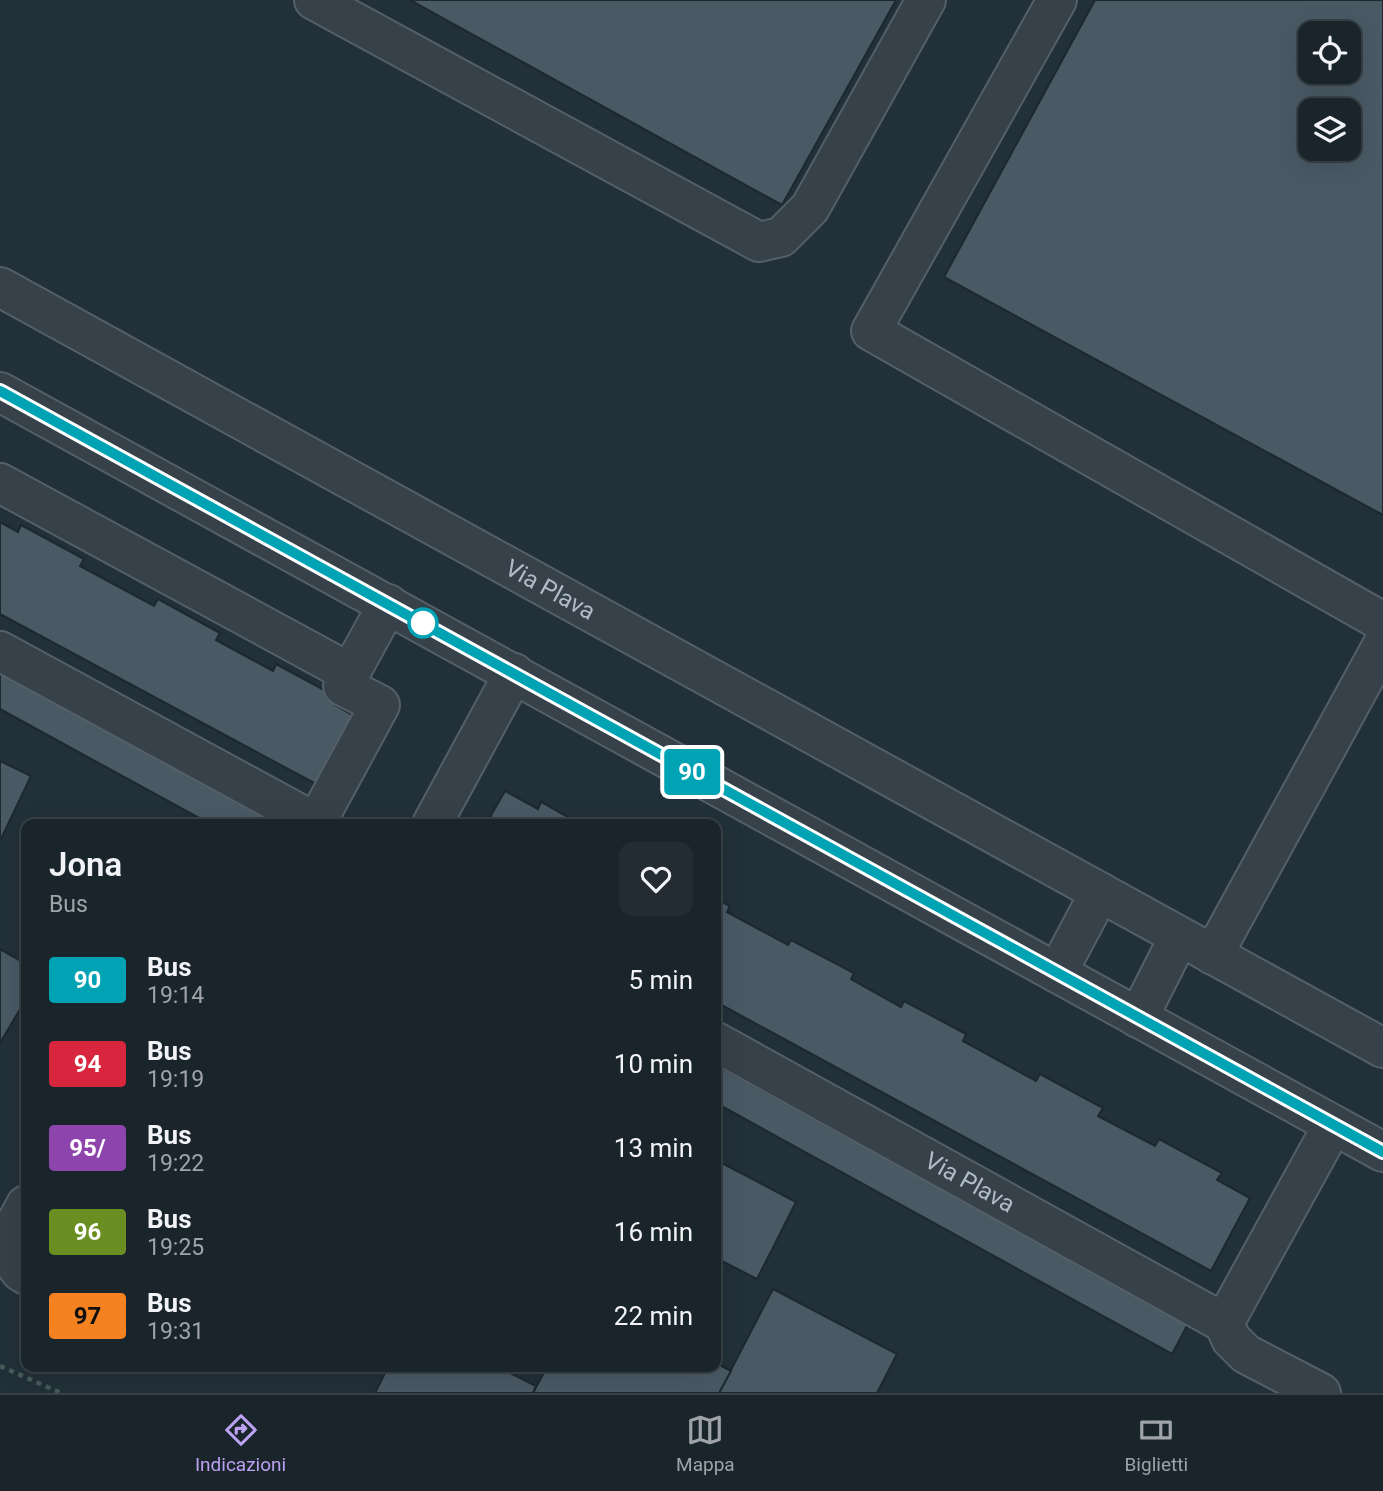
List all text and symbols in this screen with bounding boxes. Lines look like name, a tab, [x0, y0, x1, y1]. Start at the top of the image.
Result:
map controls	[1298, 21, 1361, 161]
button: locate	[1298, 21, 1361, 84]
button: layers	[1298, 98, 1361, 161]
street label: Via Plava	[500, 554, 600, 626]
unlabelled marker	[408, 608, 438, 638]
line badge: 90	[660, 749, 724, 795]
text: 90	[678, 758, 706, 786]
button: heart	[619, 842, 693, 916]
text: Jona	[49, 845, 122, 884]
text: Bus	[49, 891, 88, 918]
text: Bus	[147, 952, 192, 982]
text: 5 min	[628, 965, 693, 995]
text: 90	[74, 966, 101, 994]
text: 19:14	[147, 982, 204, 1009]
text: Bus	[147, 1036, 192, 1066]
text: 10 min	[614, 1049, 693, 1079]
text: 94	[74, 1050, 101, 1078]
text: 19:19	[147, 1066, 204, 1093]
text: Bus	[147, 1120, 192, 1150]
text: 13 min	[614, 1133, 693, 1163]
text: 95/	[69, 1134, 106, 1162]
street label: Via Plava	[920, 1146, 1020, 1218]
text: 19:22	[147, 1150, 204, 1177]
text: Bus	[147, 1204, 192, 1234]
text: 16 min	[614, 1217, 693, 1247]
text: 96	[74, 1218, 101, 1246]
text: 19:25	[147, 1234, 204, 1261]
text: Bus	[147, 1288, 192, 1318]
text: 22 min	[614, 1301, 693, 1331]
text: 97	[74, 1302, 101, 1330]
text: 19:31	[147, 1318, 204, 1345]
tab: Indicazioni	[195, 1411, 286, 1476]
tab: Mappa	[676, 1411, 735, 1476]
tab: Biglietti	[1125, 1411, 1188, 1476]

